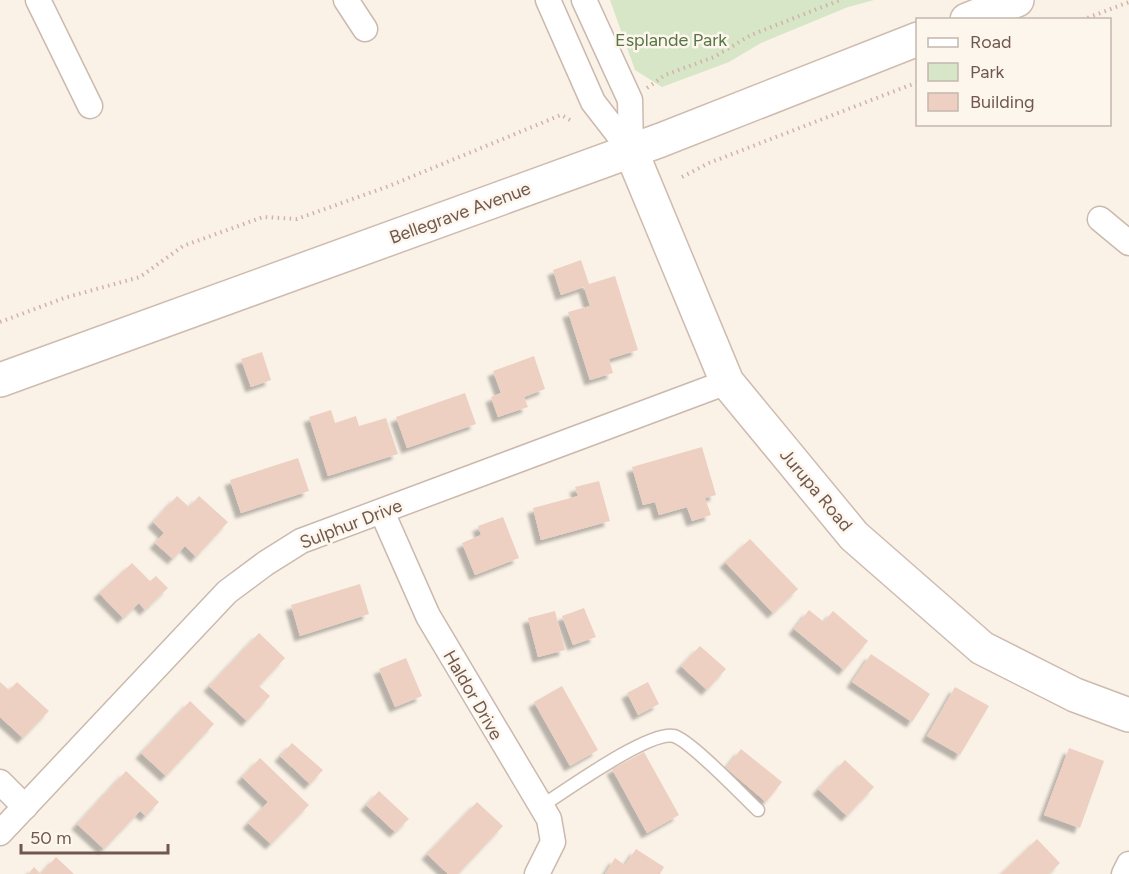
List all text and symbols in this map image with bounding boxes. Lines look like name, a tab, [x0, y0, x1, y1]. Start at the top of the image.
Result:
legend	[916, 18, 1111, 126]
park label: Esplande Park	[615, 29, 727, 51]
text: Road	[970, 31, 1011, 53]
text: Park	[970, 61, 1005, 83]
text: Building	[970, 91, 1035, 113]
street label: Bellegrave Avenue	[386, 177, 534, 249]
street label: Jurupa Road	[775, 444, 857, 536]
street label: Sulphur Drive	[297, 494, 405, 554]
street label: Haldor Drive	[439, 646, 508, 744]
scale bar	[21, 817, 168, 855]
text: 50 m	[30, 827, 72, 849]

